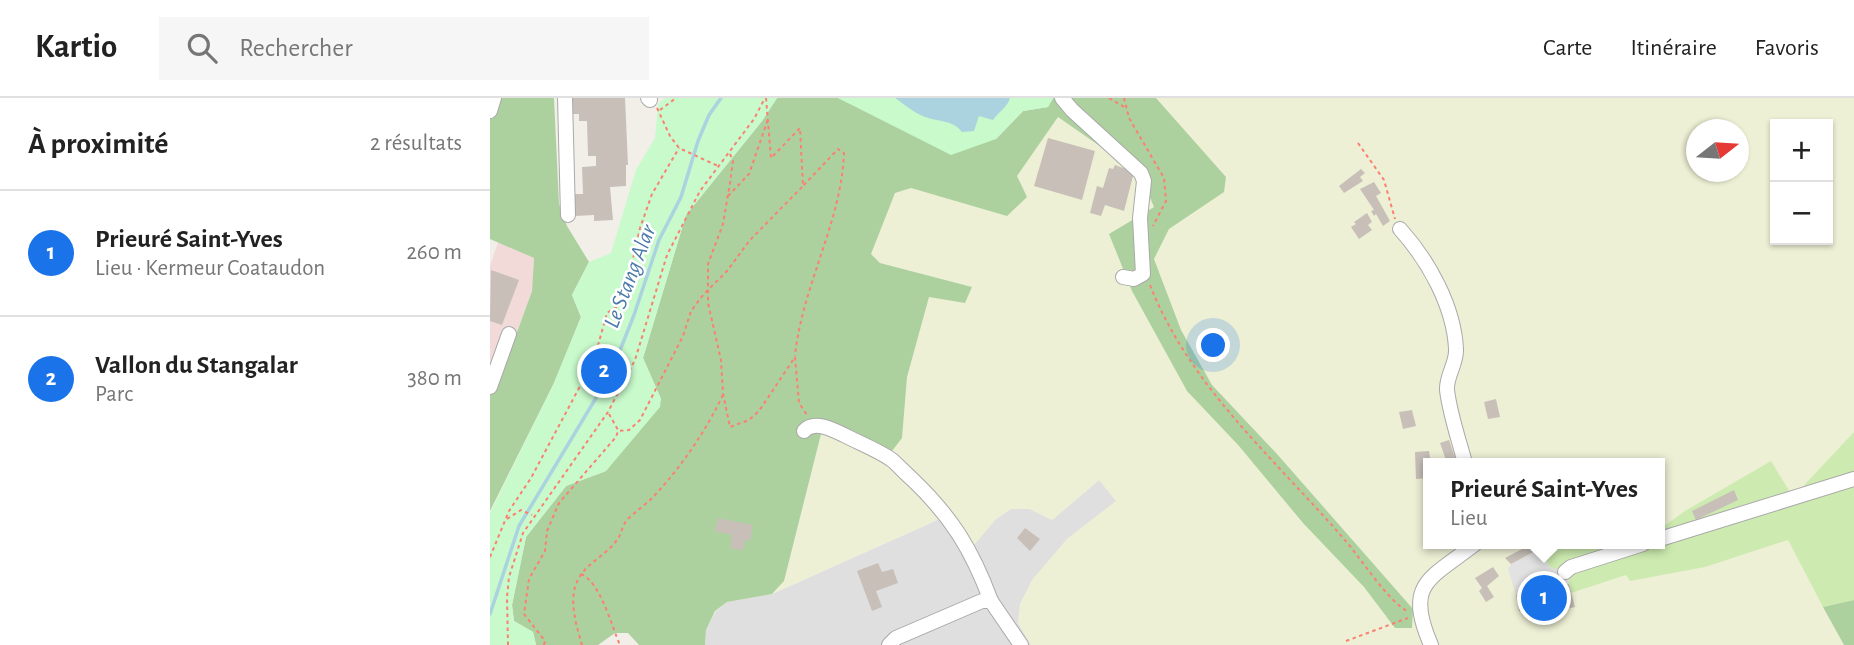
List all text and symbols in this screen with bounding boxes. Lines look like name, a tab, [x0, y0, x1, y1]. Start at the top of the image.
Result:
search box	[159, 17, 649, 80]
icon: search	[183, 29, 221, 67]
text: Kartio	[35, 31, 117, 64]
text: Rechercher	[239, 35, 353, 61]
text: Carte	[1543, 36, 1592, 60]
text: Itinéraire	[1630, 36, 1717, 60]
text: Favoris	[1755, 36, 1819, 60]
north arrow	[1686, 119, 1749, 182]
map controls	[1770, 119, 1833, 245]
button: +	[1770, 119, 1833, 182]
text: À proximité	[28, 129, 168, 159]
text: 2 résultats	[370, 132, 462, 155]
button: −	[1770, 182, 1833, 245]
water label: Le Stang Alar	[600, 221, 661, 331]
text: Prieuré Saint-Yves	[95, 226, 283, 252]
text: 1	[47, 241, 55, 264]
text: 260 m	[406, 241, 462, 264]
text: Lieu · Kermeur Coataudon	[95, 257, 325, 280]
your location	[1196, 328, 1230, 362]
pin: 2	[581, 345, 627, 397]
text: Vallon du Stangalar	[95, 352, 298, 378]
text: 2	[46, 367, 56, 390]
text: 380 m	[407, 367, 462, 390]
text: Parc	[95, 383, 133, 406]
popup	[1423, 458, 1665, 549]
text: Prieuré Saint-Yves	[1450, 476, 1638, 502]
text: Lieu	[1450, 507, 1488, 530]
pin: 1	[1521, 572, 1567, 624]

